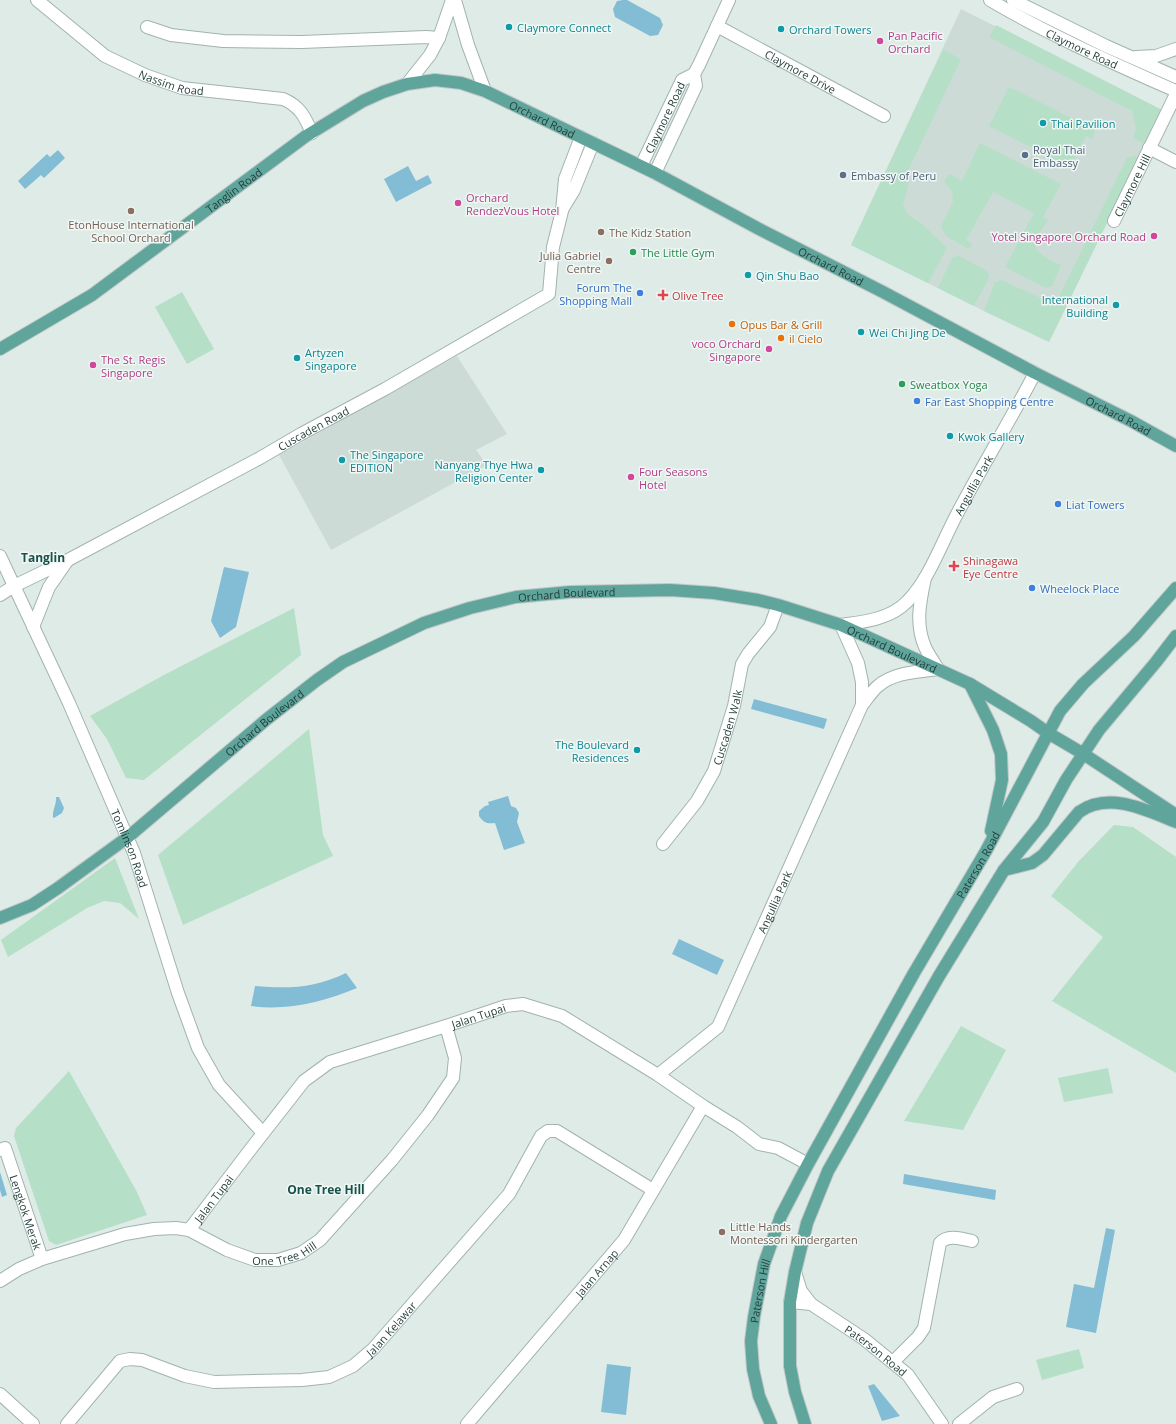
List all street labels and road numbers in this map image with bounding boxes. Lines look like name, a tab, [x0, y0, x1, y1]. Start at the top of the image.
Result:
street label: Claymore Road	[1044, 24, 1121, 72]
street label: Claymore Drive	[762, 46, 839, 96]
street label: Nassim Road	[136, 66, 205, 98]
street label: Claymore Road	[641, 79, 688, 156]
street label: Orchard Road	[507, 96, 578, 141]
street label: Claymore Hill	[1110, 151, 1153, 219]
street label: Tanglin Road	[202, 164, 265, 216]
street label: Orchard Road	[796, 243, 867, 289]
street label: Orchard Road	[1083, 392, 1154, 438]
street label: Cuscaden Road	[275, 402, 351, 454]
street label: Angullia Park	[950, 452, 996, 518]
street label: Orchard Boulevard	[517, 584, 616, 604]
street label: Orchard Boulevard	[845, 621, 940, 676]
street label: Orchard Boulevard	[221, 686, 307, 759]
street label: Cuscaden Walk	[709, 688, 745, 767]
street label: Tomlinson Road	[108, 807, 152, 889]
street label: Paterson Road	[952, 828, 1003, 901]
street label: Angullia Park	[754, 868, 795, 935]
street label: Jalan Tupai	[448, 999, 507, 1032]
street label: Jalan Tupai	[190, 1171, 236, 1226]
street label: Lengkok Merak	[7, 1173, 46, 1252]
street label: One Tree Hill	[252, 1237, 319, 1268]
street label: Jalan Arnap	[571, 1245, 621, 1301]
street label: Paterson Hill	[746, 1256, 773, 1324]
street label: Jalan Kelawar	[362, 1298, 419, 1360]
street label: Paterson Road	[842, 1321, 911, 1379]

